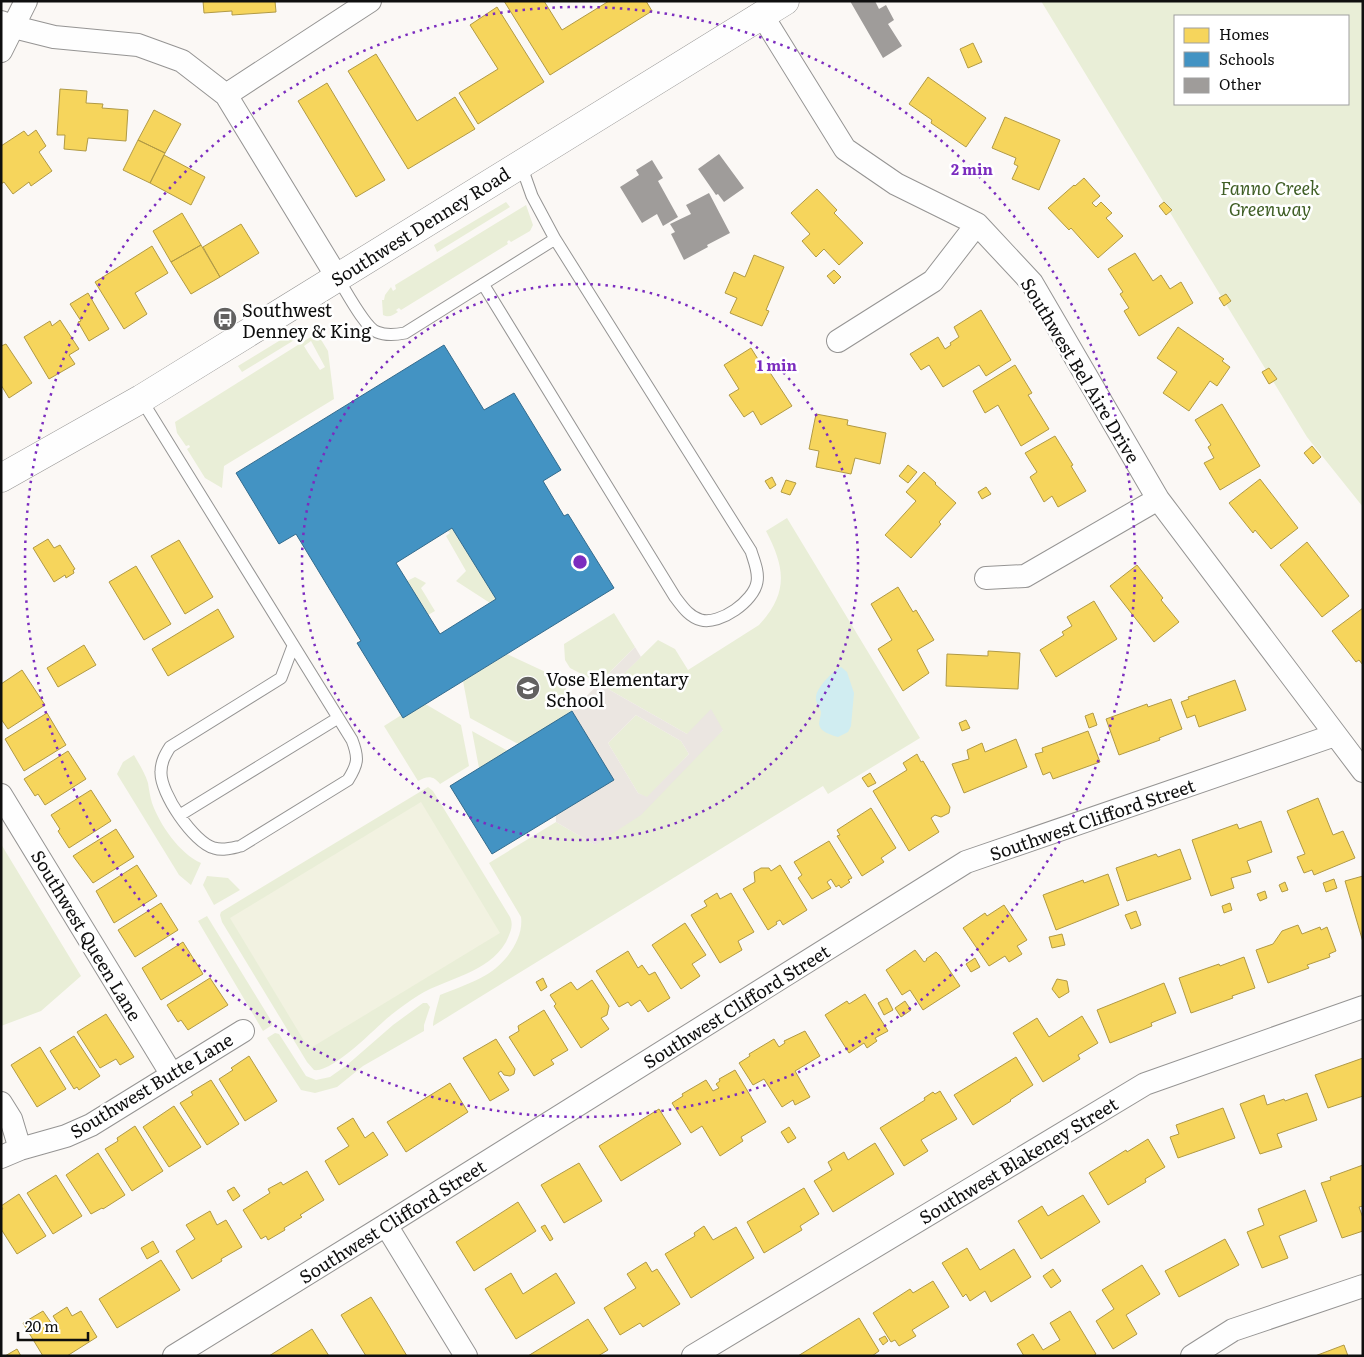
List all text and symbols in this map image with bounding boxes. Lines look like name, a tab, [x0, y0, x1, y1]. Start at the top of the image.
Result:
legend	[1174, 15, 1349, 105]
text: Homes	[1219, 22, 1269, 45]
text: Schools	[1219, 47, 1275, 70]
text: Other	[1219, 72, 1261, 95]
text: 2 min	[951, 157, 994, 180]
street label: Southwest Denney Road	[325, 160, 515, 292]
park label: Fanno Creek Greenway	[1220, 174, 1320, 222]
street label: Southwest Bel Aire Drive	[1015, 272, 1147, 468]
place label: Southwest Denney & King	[242, 296, 372, 344]
bus stop icon: Southwest Denney & King	[212, 306, 238, 332]
text: 1 min	[757, 353, 798, 376]
centre of rings	[571, 553, 589, 571]
place label: Vose Elementary School	[546, 665, 689, 713]
school or university icon: Vose Elementary School	[515, 675, 541, 701]
street label: Southwest Clifford Street	[986, 771, 1199, 867]
street label: Southwest Queen Lane	[25, 844, 149, 1026]
street label: Southwest Clifford Street	[637, 937, 835, 1075]
street label: Southwest Butte Lane	[64, 1026, 238, 1144]
street label: Southwest Blakeney Street	[913, 1089, 1123, 1230]
street label: Southwest Clifford Street	[293, 1152, 491, 1290]
scale bar	[18, 1310, 88, 1342]
text: 20 m	[25, 1314, 59, 1337]

